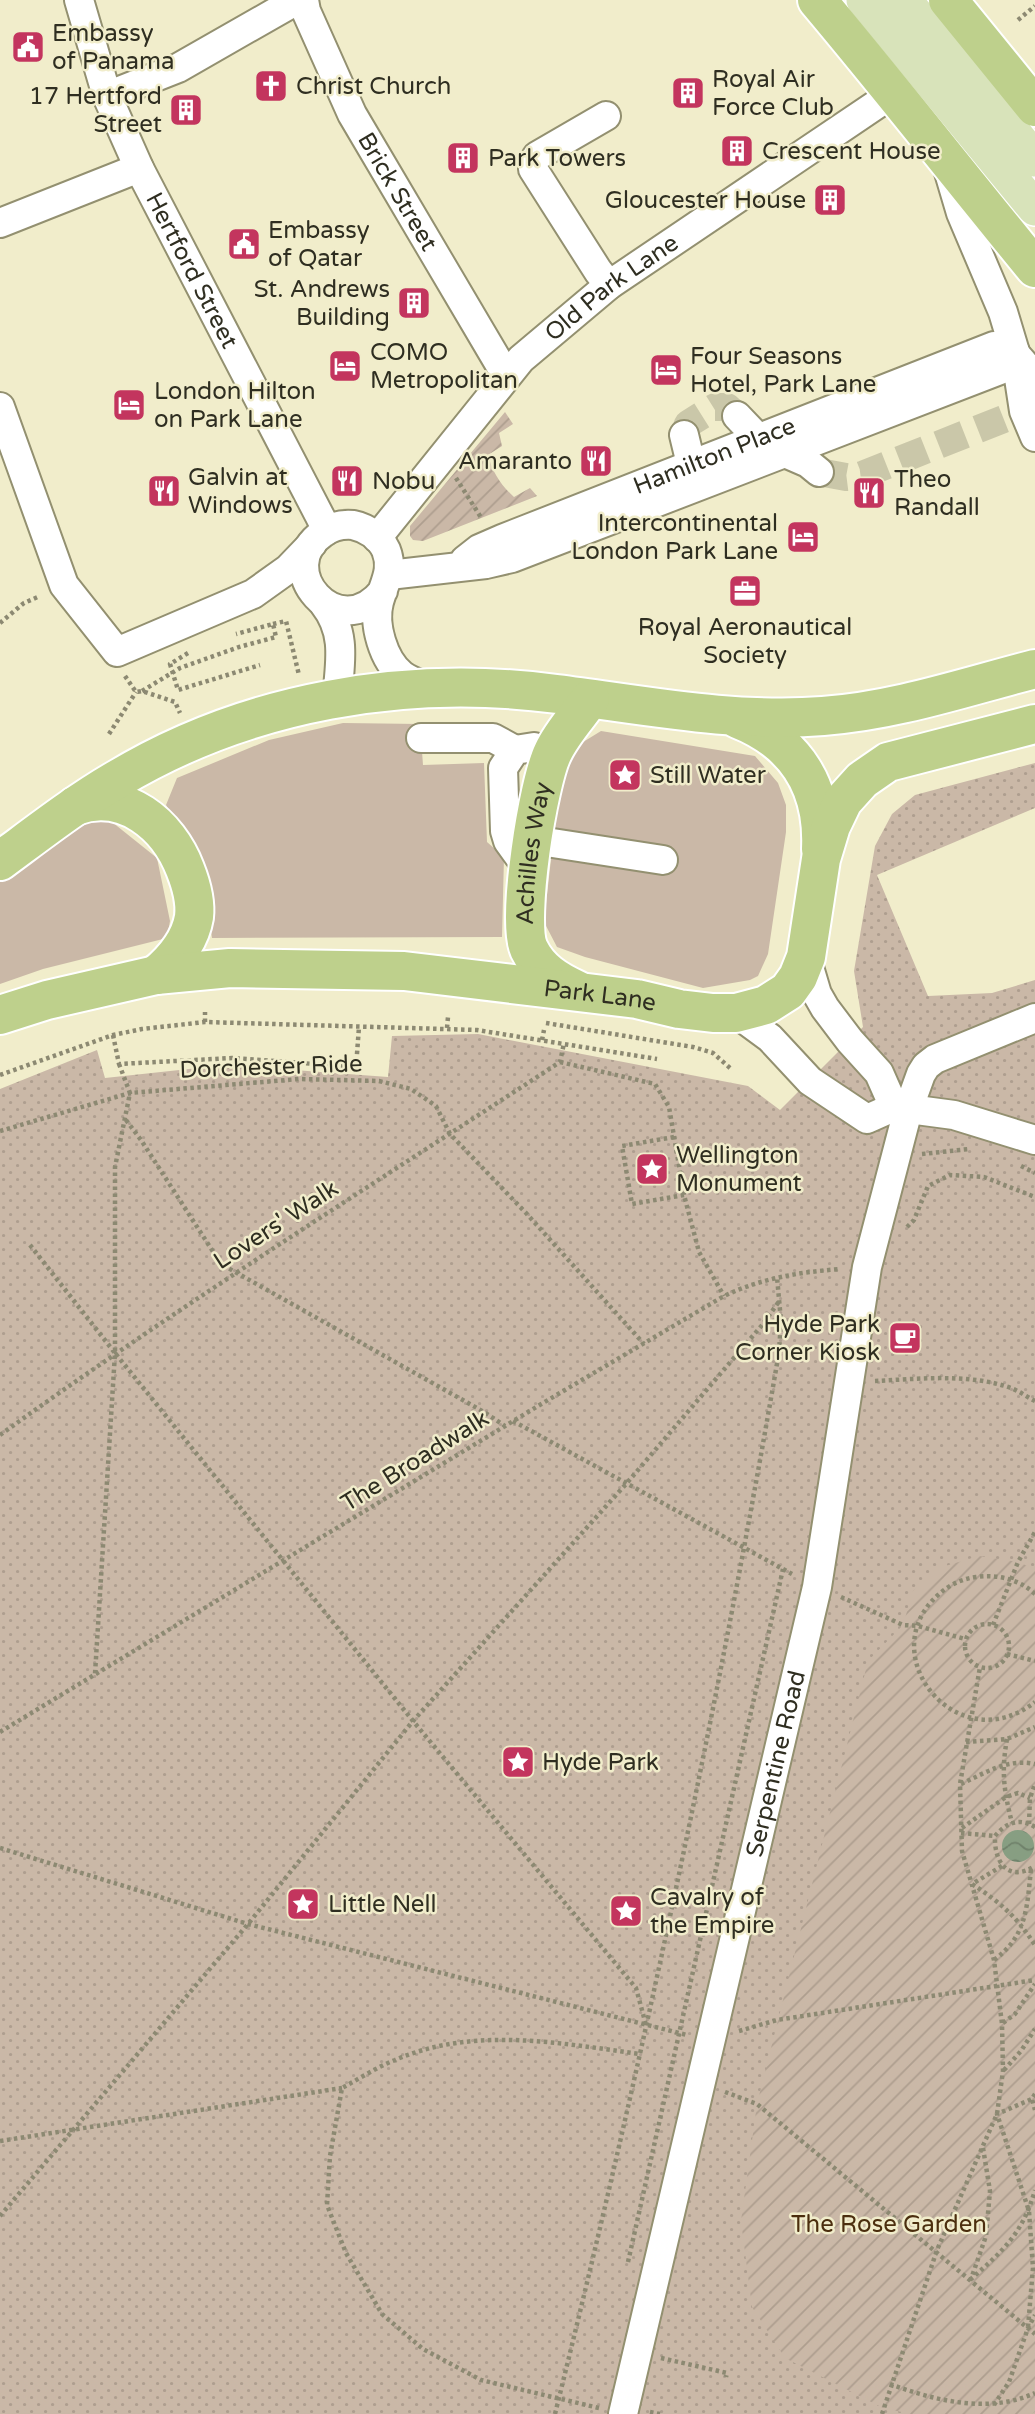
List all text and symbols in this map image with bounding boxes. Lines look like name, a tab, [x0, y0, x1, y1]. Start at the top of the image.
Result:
place label: Embassy of Panama	[52, 19, 175, 76]
public building icon: Embassy of Panama	[9, 28, 47, 66]
place label: Royal Air Force Club	[712, 65, 834, 122]
church icon: Christ Church	[252, 67, 290, 105]
place label: Christ Church	[296, 72, 451, 101]
building icon: Royal Air Force Club	[669, 74, 707, 112]
place label: 17 Hertford Street	[29, 82, 162, 139]
building icon: 17 Hertford Street	[167, 91, 205, 129]
street label: Brick Street	[352, 127, 444, 256]
building icon: Crescent House	[718, 132, 756, 170]
place label: Crescent House	[762, 137, 941, 166]
building icon: Park Towers	[444, 139, 482, 177]
place label: Park Towers	[488, 144, 626, 173]
building icon: Gloucester House	[811, 181, 849, 219]
place label: Gloucester House	[605, 186, 806, 215]
street label: Hertford Street	[140, 187, 245, 353]
place label: Embassy of Qatar	[268, 216, 370, 273]
public building icon: Embassy of Qatar	[225, 225, 263, 263]
street label: Old Park Lane	[539, 228, 684, 347]
place label: St. Andrews Building	[254, 275, 390, 332]
building icon: St. Andrews Building	[395, 284, 433, 322]
place label: COMO Metropolitan	[370, 338, 518, 395]
place label: Four Seasons Hotel, Park Lane	[690, 342, 876, 399]
hotel icon: COMO Metropolitan	[326, 347, 364, 385]
hotel icon: Four Seasons Hotel, Park Lane	[647, 351, 685, 389]
place label: London Hilton on Park Lane	[154, 377, 316, 434]
hotel icon: London Hilton on Park Lane	[110, 386, 148, 424]
street label: Hamilton Place	[629, 411, 800, 501]
restaurant icon: Amaranto	[577, 442, 615, 480]
place label: Amaranto	[458, 447, 572, 476]
restaurant icon: Nobu	[328, 462, 366, 500]
place label: Galvin at Windows	[188, 463, 293, 520]
place label: Theo Randall	[894, 465, 980, 522]
place label: Nobu	[372, 467, 435, 496]
restaurant icon: Galvin at Windows	[145, 472, 183, 510]
restaurant icon: Theo Randall	[850, 474, 888, 512]
place label: Intercontinental London Park Lane	[571, 509, 778, 566]
hotel icon: Intercontinental London Park Lane	[784, 518, 822, 556]
office icon: Royal Aeronautical Society	[726, 572, 764, 610]
place label: Royal Aeronautical Society	[638, 613, 852, 670]
place icon: Still Water	[606, 756, 644, 794]
place label: Still Water	[650, 761, 767, 790]
street label: Achilles Way	[510, 779, 557, 925]
street label: Park Lane	[542, 973, 659, 1018]
street label: Dorchester Ride	[179, 1049, 363, 1085]
place label: Wellington Monument	[676, 1141, 802, 1198]
place icon: Wellington Monument	[633, 1150, 671, 1188]
street label: Lovers' Walk	[208, 1174, 344, 1276]
place label: Hyde Park Corner Kiosk	[735, 1310, 880, 1367]
cafe icon: Hyde Park Corner Kiosk	[886, 1319, 924, 1357]
street label: The Broadwalk	[336, 1404, 494, 1518]
street label: Serpentine Road	[740, 1668, 811, 1860]
place icon: Hyde Park	[499, 1743, 537, 1781]
place label: Hyde Park	[542, 1748, 659, 1777]
place label: Cavalry of the Empire	[650, 1883, 774, 1940]
place icon: Little Nell	[284, 1885, 322, 1923]
place label: Little Nell	[328, 1890, 436, 1919]
place icon: Cavalry of the Empire	[607, 1892, 645, 1930]
park label: The Rose Garden	[791, 2210, 987, 2239]

